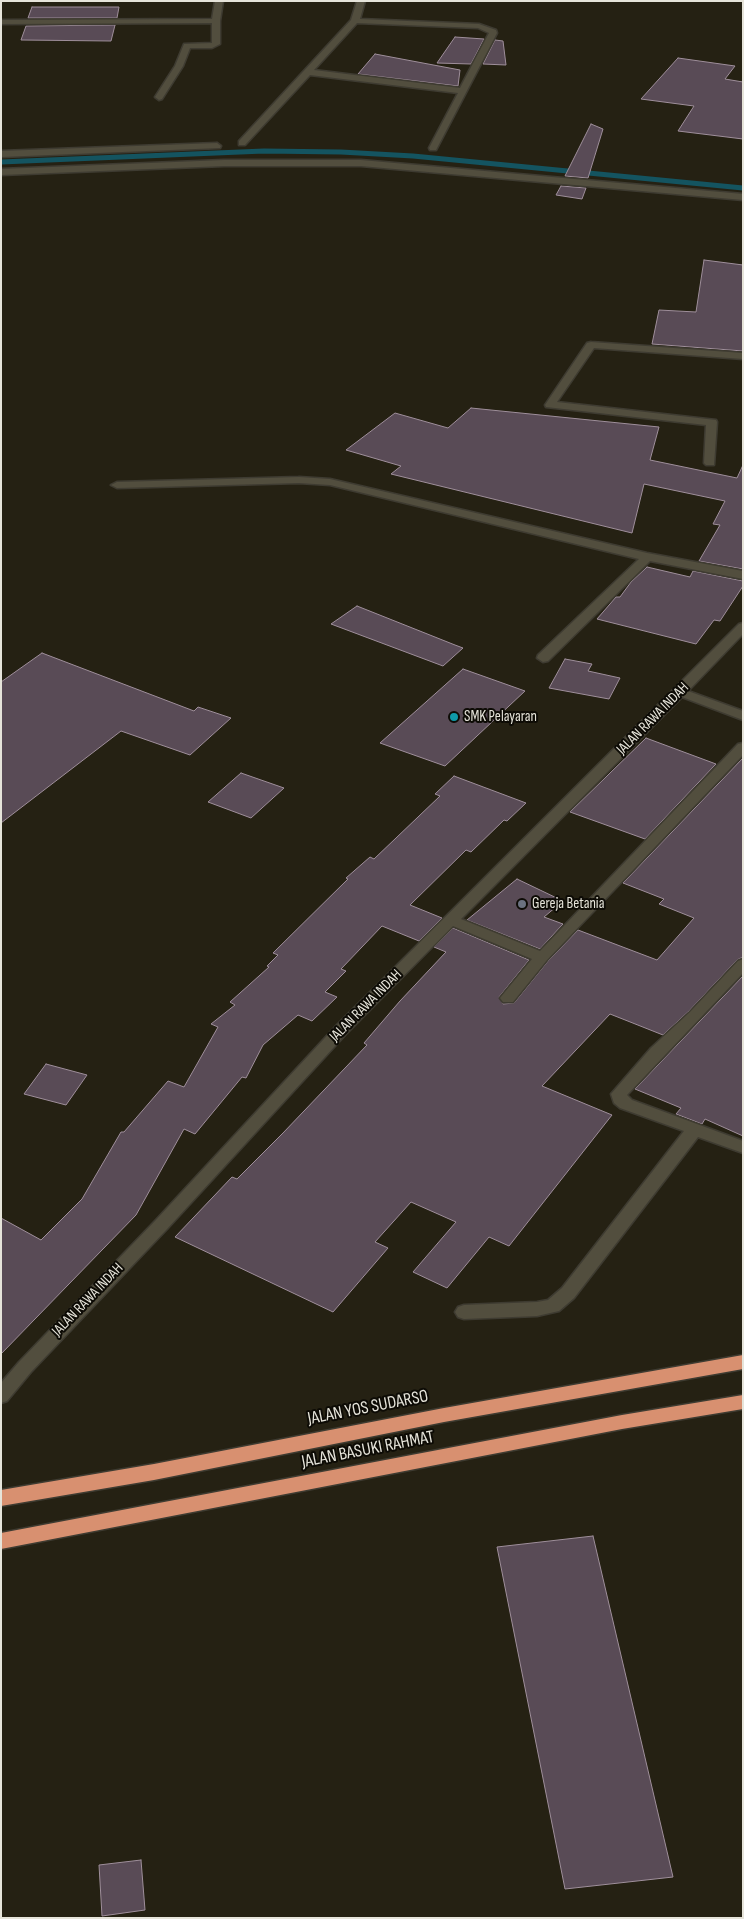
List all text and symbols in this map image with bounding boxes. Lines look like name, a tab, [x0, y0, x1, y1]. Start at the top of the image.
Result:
street label: JALAN RAWA INDAH	[613, 679, 693, 759]
place label: SMK Pelayaran	[464, 708, 537, 726]
marker: SMK Pelayaran	[448, 711, 460, 723]
place label: Gereja Betania	[532, 895, 604, 913]
marker: Gereja Betania	[516, 898, 528, 910]
street label: JALAN RAWA INDAH	[326, 966, 406, 1046]
street label: JALAN RAWA INDAH	[49, 1260, 127, 1340]
street label: JALAN YOS SUDARSO	[306, 1386, 430, 1430]
street label: JALAN BASUKI RAHMAT	[300, 1427, 436, 1473]

